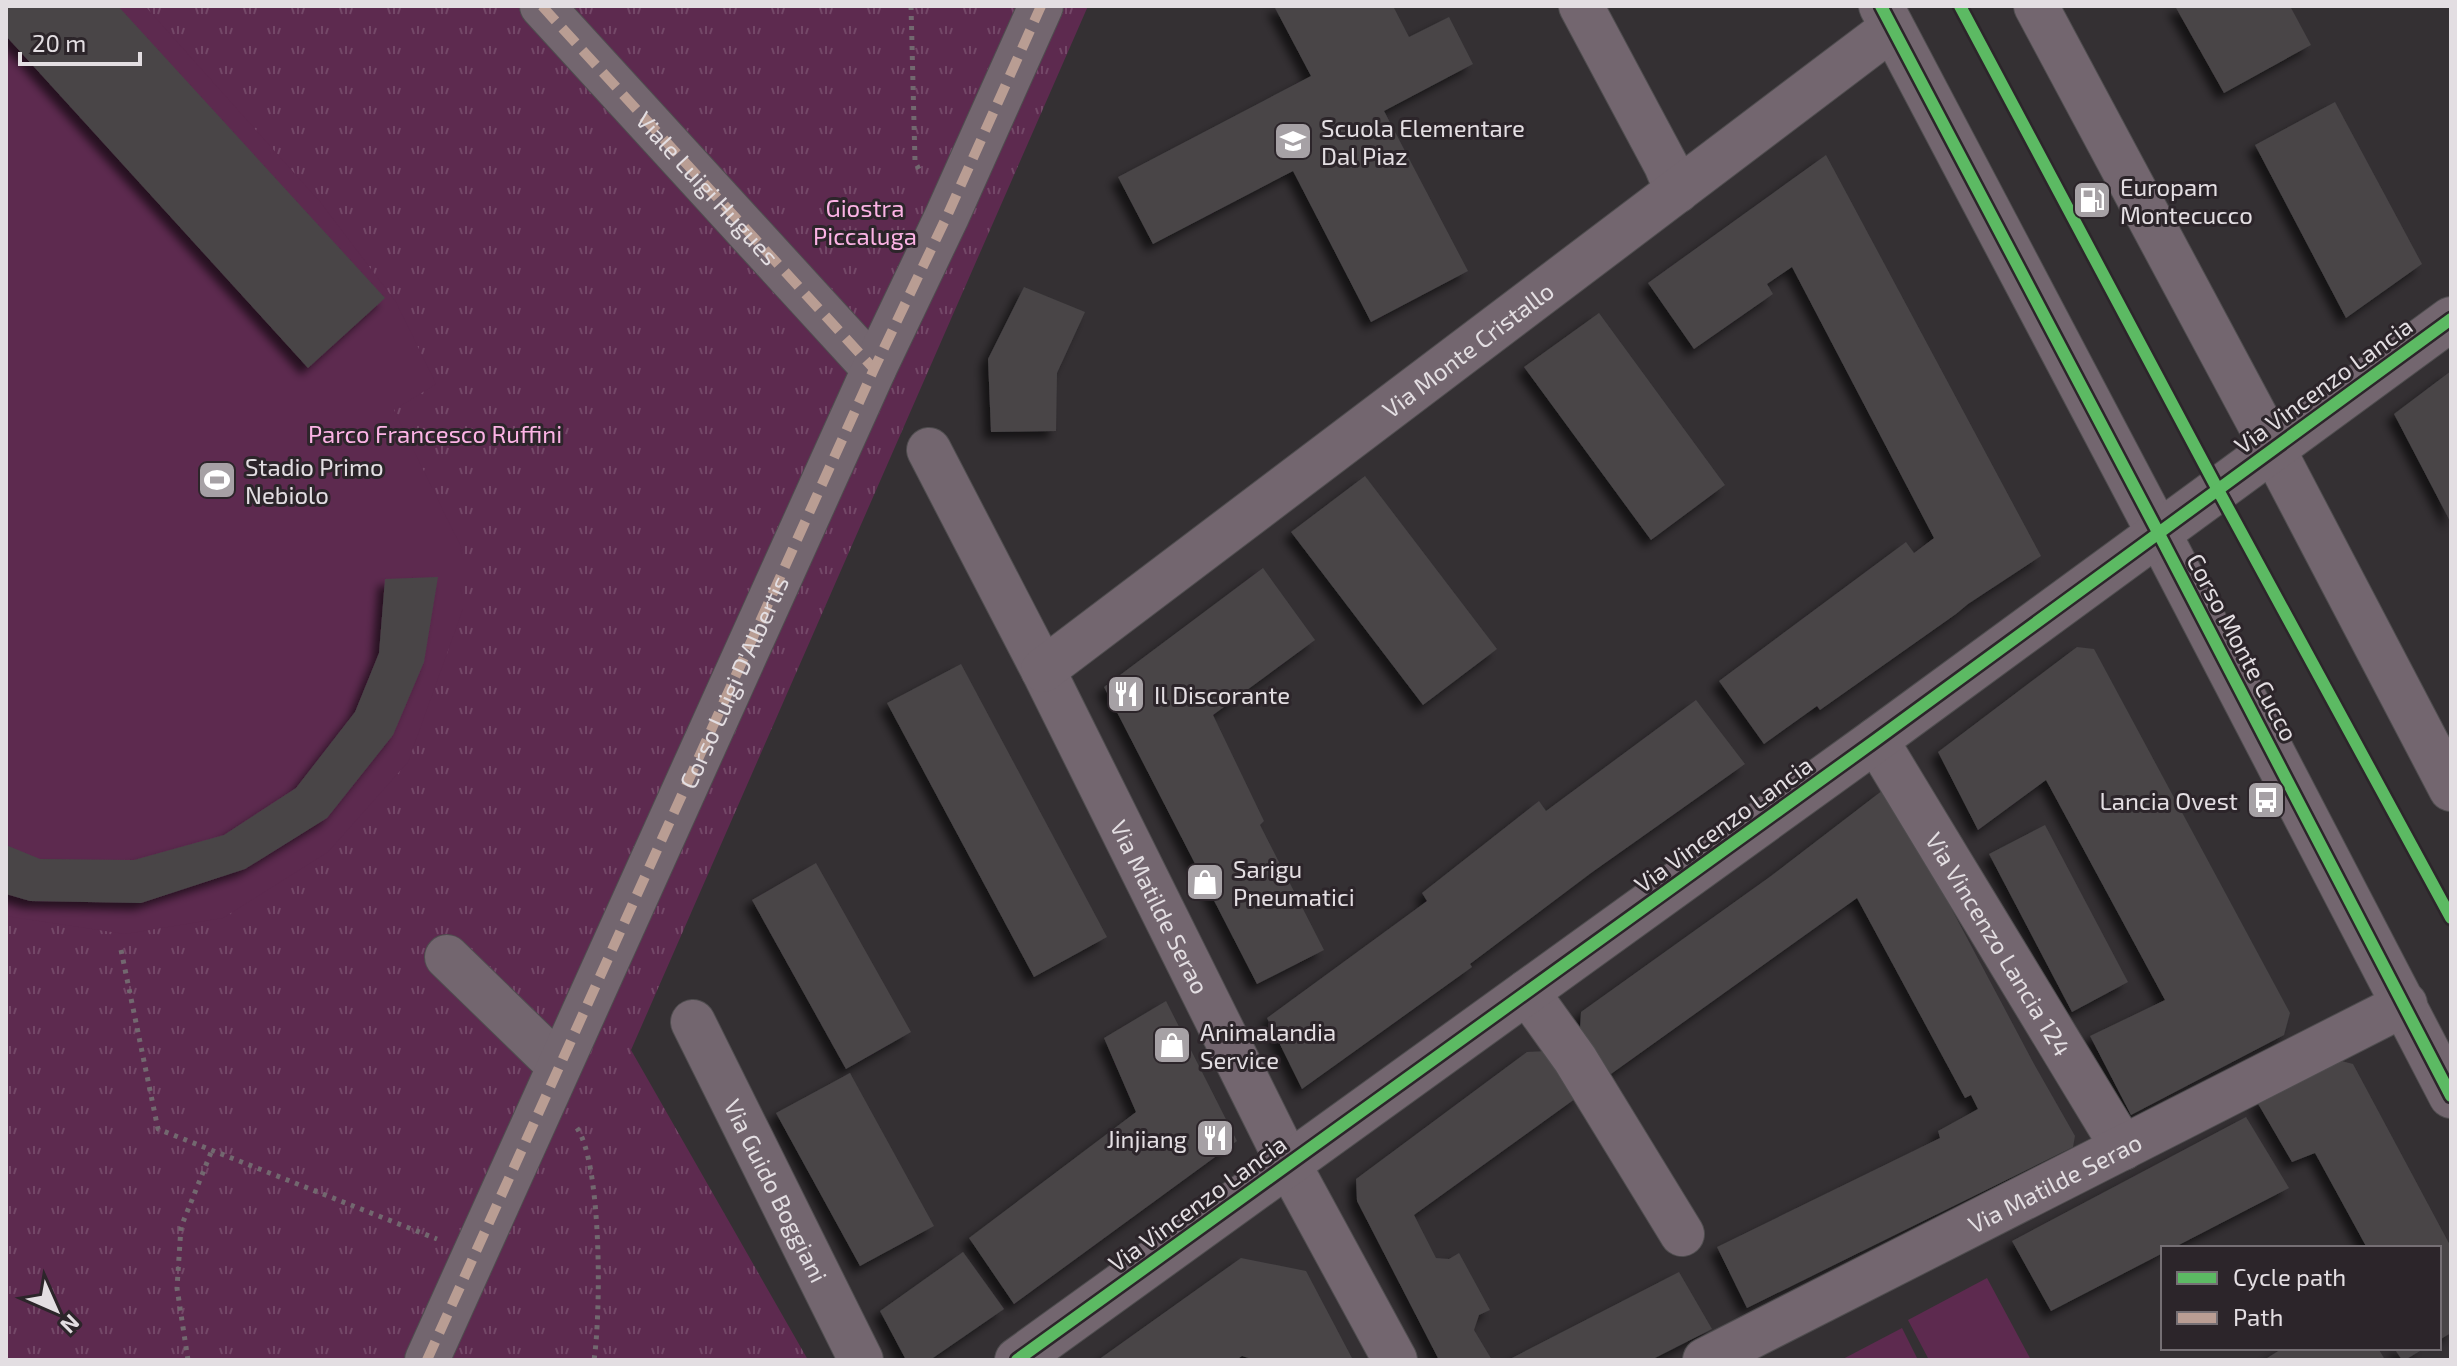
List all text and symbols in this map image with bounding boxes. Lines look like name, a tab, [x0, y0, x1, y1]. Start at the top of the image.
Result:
scale bar	[20, 16, 140, 66]
text: 20 m	[32, 28, 86, 57]
street label: Viale Luigi Hugues	[631, 105, 785, 270]
place label: Scuola Elementare Dal Piaz	[1321, 113, 1525, 170]
school or university icon: Scuola Elementare Dal Piaz	[1272, 120, 1314, 162]
place label: Europam Montecucco	[2120, 172, 2253, 229]
fuel station icon: Europam Montecucco	[2071, 179, 2113, 221]
park label: Giostra Piccaluga	[813, 193, 917, 250]
street label: Via Monte Cristallo	[1376, 275, 1559, 423]
street label: Via Vincenzo Lancia	[2228, 311, 2418, 459]
park label: Parco Francesco Ruffini	[308, 419, 562, 448]
place label: Stadio Primo Nebiolo	[245, 452, 384, 509]
sports icon: Stadio Primo Nebiolo	[196, 459, 238, 501]
street label: Corso Monte Cucco	[2181, 548, 2305, 746]
street label: Corso Luigi D'Albertis	[672, 571, 794, 793]
restaurant icon: Il Discorante	[1105, 673, 1147, 715]
place label: Il Discorante	[1154, 680, 1290, 709]
street label: Via Vincenzo Lancia	[1628, 750, 1818, 898]
bus stop icon: Lancia Ovest	[2245, 779, 2287, 821]
place label: Lancia Ovest	[2099, 786, 2238, 815]
street label: Via Matilde Serao	[1105, 815, 1216, 998]
street label: Via Vincenzo Lancia 124	[1920, 826, 2078, 1061]
place label: Sarigu Pneumatici	[1233, 854, 1355, 911]
shop icon: Sarigu Pneumatici	[1184, 861, 1226, 903]
place label: Animalandia Service	[1200, 1017, 1336, 1074]
shop icon: Animalandia Service	[1151, 1024, 1193, 1066]
street label: Via Guido Boggiani	[719, 1094, 834, 1287]
restaurant icon: Jinjiang	[1194, 1117, 1236, 1159]
place label: Jinjiang	[1106, 1124, 1187, 1153]
street label: Via Matilde Serao	[1963, 1126, 2146, 1238]
street label: Via Vincenzo Lancia	[1102, 1129, 1292, 1277]
legend	[2161, 1246, 2441, 1350]
text: Cycle path	[2233, 1262, 2346, 1291]
north arrow	[16, 1270, 96, 1350]
text: Path	[2233, 1302, 2283, 1331]
text: N	[56, 1310, 86, 1340]

